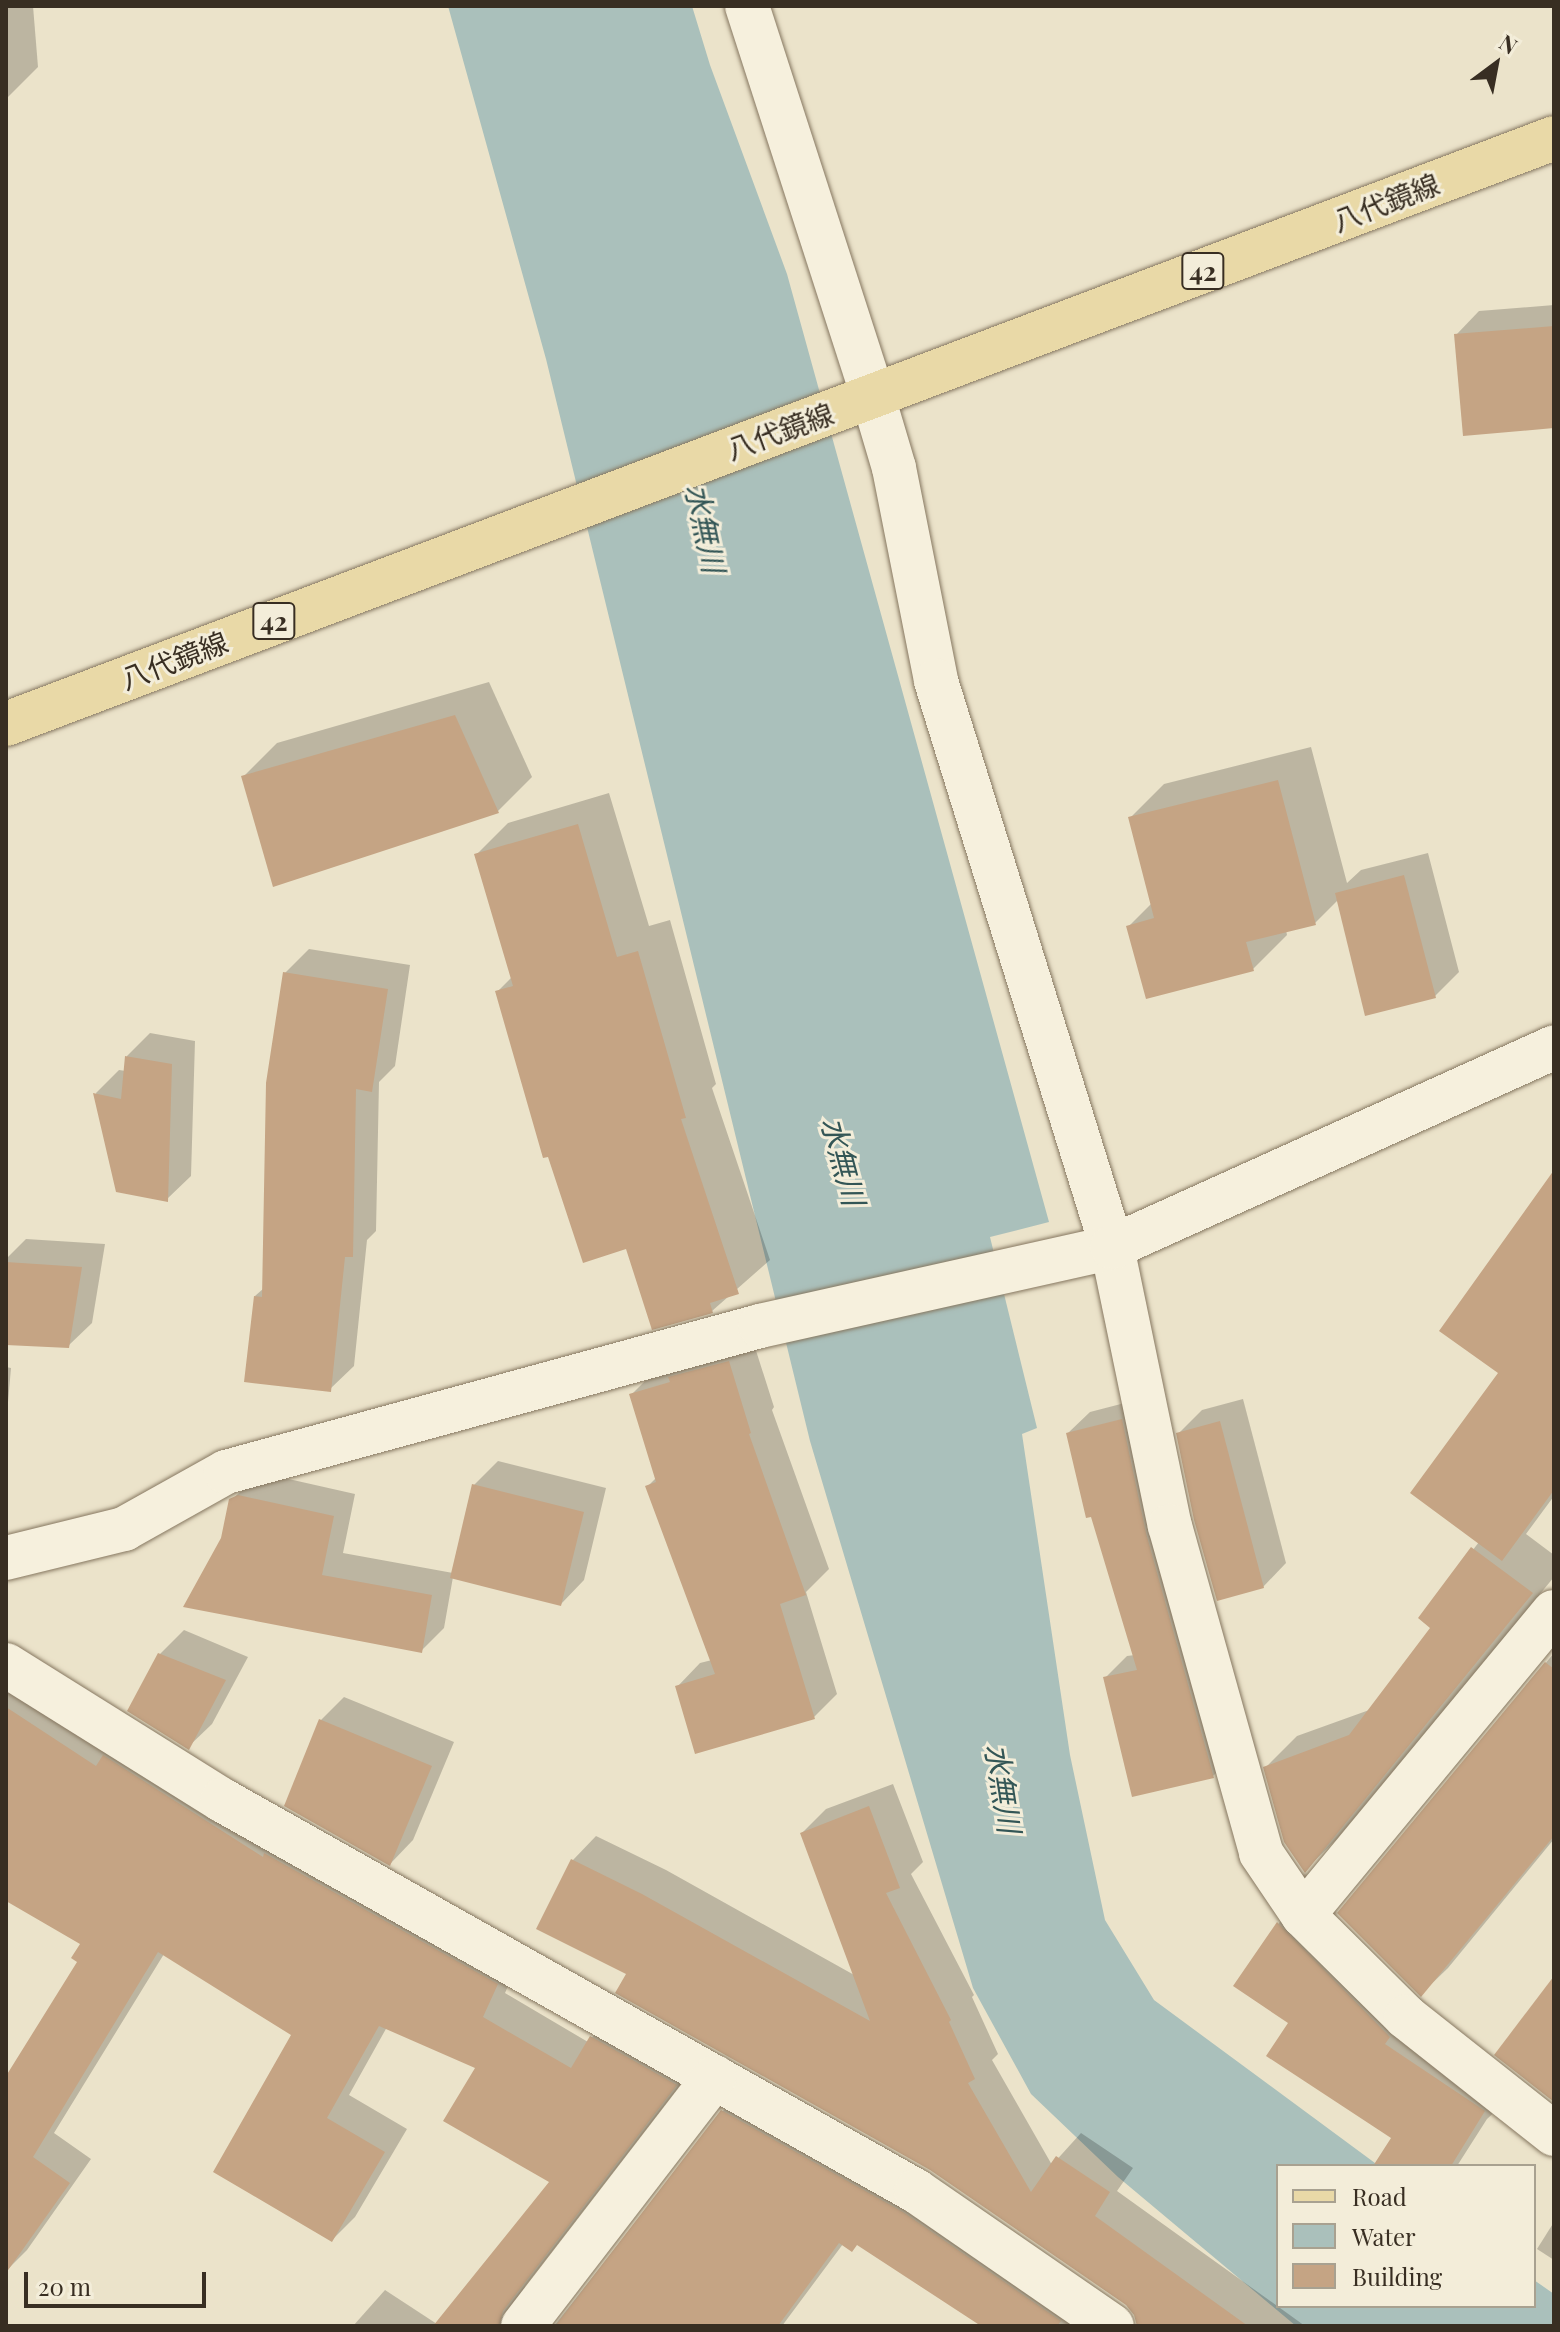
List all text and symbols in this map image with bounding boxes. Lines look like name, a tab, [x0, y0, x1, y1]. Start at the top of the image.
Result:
north arrow	[1456, 24, 1536, 104]
text: N	[1494, 27, 1523, 61]
street label: 八代鏡線	[1328, 166, 1444, 238]
road number: 42	[1181, 249, 1225, 293]
street label: 八代鏡線	[722, 396, 838, 466]
water label: 水無川	[679, 480, 733, 576]
road number: 42	[252, 599, 296, 643]
street label: 八代鏡線	[116, 624, 232, 696]
water label: 水無川	[815, 1113, 873, 1209]
water label: 水無川	[979, 1741, 1029, 1835]
legend	[1276, 2164, 1536, 2308]
text: Road	[1352, 2180, 1407, 2212]
text: Water	[1352, 2220, 1416, 2252]
scale bar	[28, 2256, 210, 2306]
text: Building	[1352, 2260, 1442, 2292]
text: 20 m	[38, 2270, 91, 2302]

